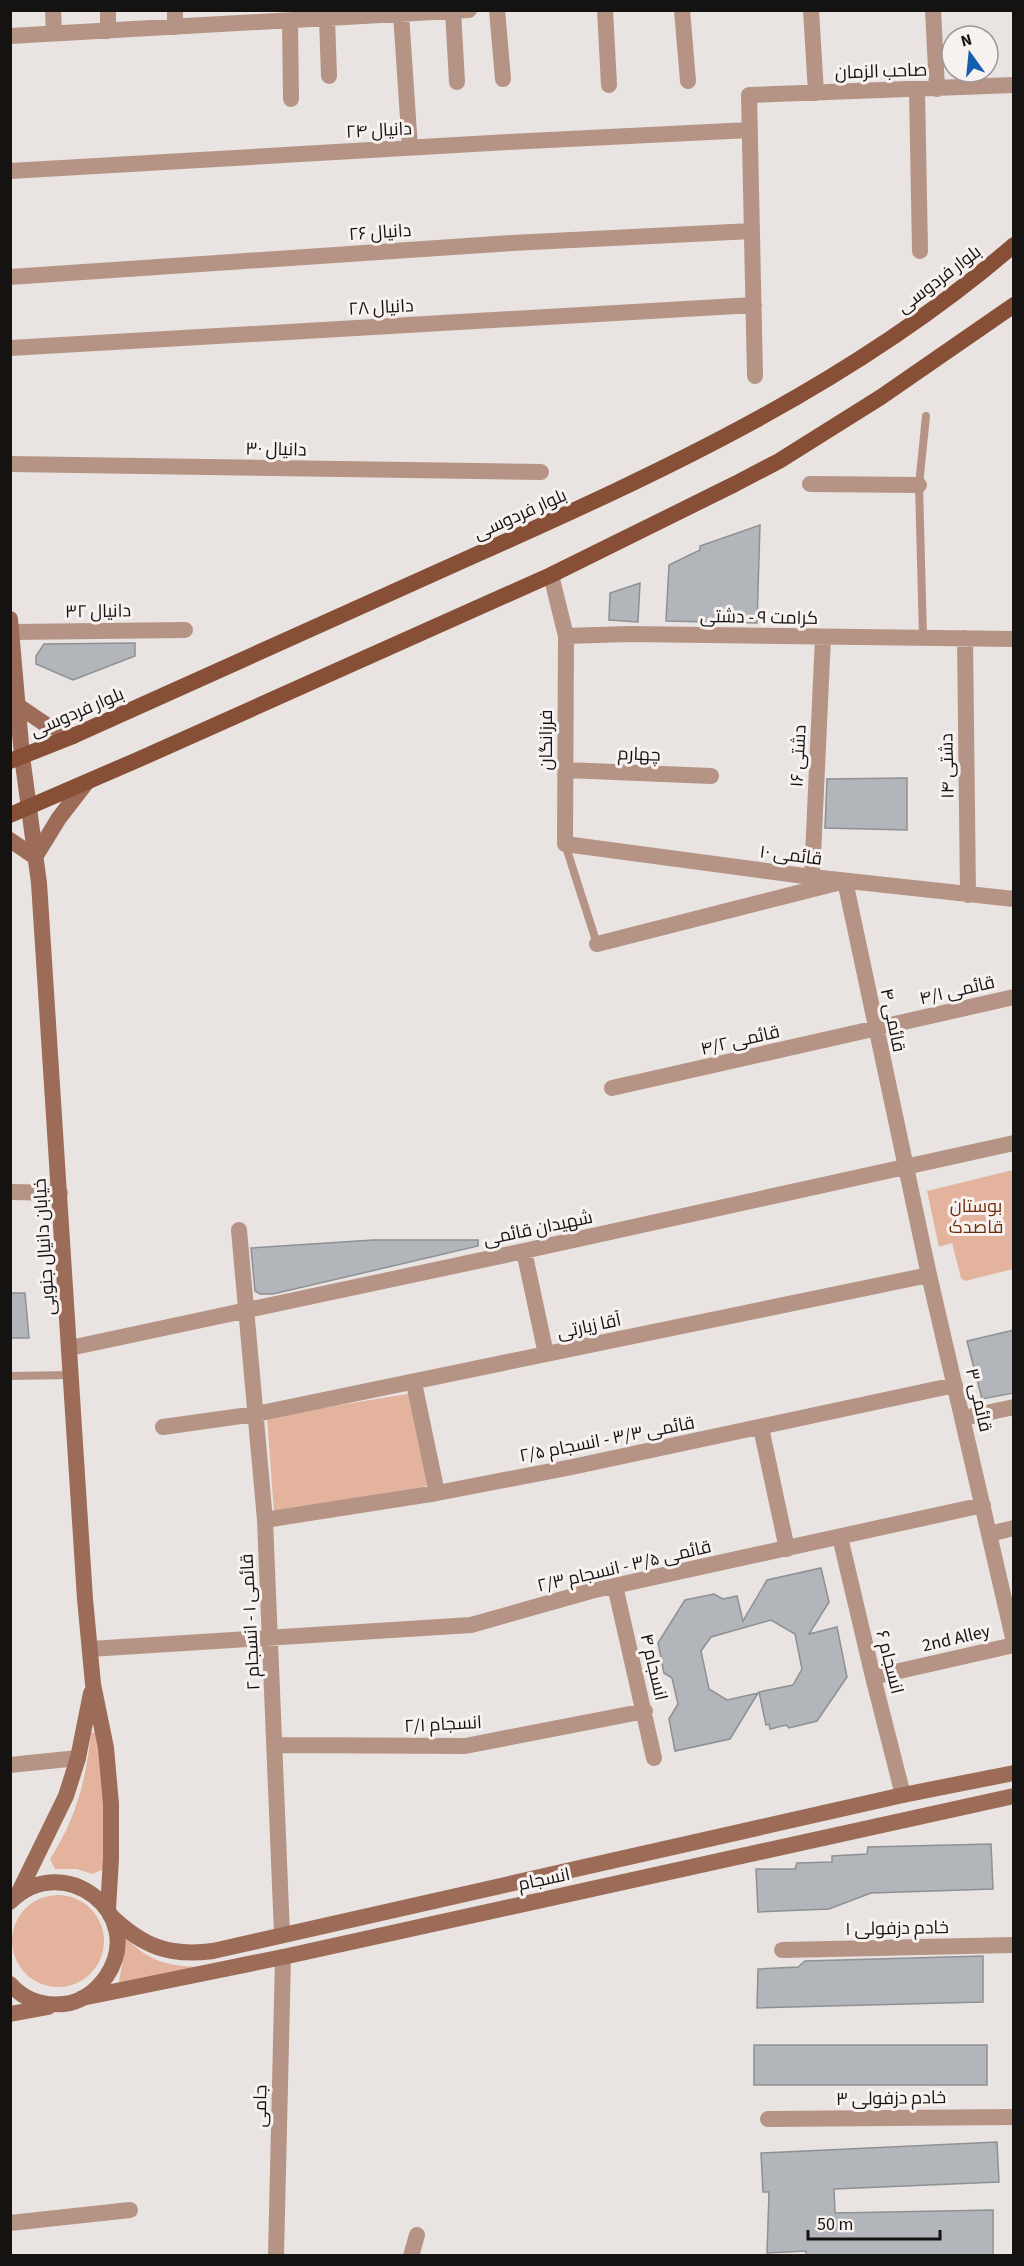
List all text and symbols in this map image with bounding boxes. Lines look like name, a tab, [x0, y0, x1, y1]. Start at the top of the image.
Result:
north arrow	[940, 24, 1000, 84]
text: N	[958, 28, 974, 52]
street label: صاحب الزمان	[834, 57, 928, 86]
street label: دانیال ۲۴	[345, 116, 413, 145]
street label: دانیال ۲۶	[348, 218, 412, 247]
street label: بلوار فردوسی	[892, 239, 987, 319]
street label: دانیال ۲۸	[348, 293, 414, 322]
street label: دانیال ۳۰	[245, 436, 307, 463]
street label: بلوار فردوسی	[470, 483, 571, 546]
street label: دانیال ۳۲	[65, 598, 131, 625]
street label: کرامت ۹ - دشتی	[700, 604, 818, 631]
street label: بلوار فردوسی	[26, 682, 128, 743]
street label: فرزانگان	[534, 710, 559, 770]
street label: دشتی ۱۶	[784, 724, 813, 788]
street label: دشتی ۱۴	[934, 733, 961, 799]
street label: چهارم	[617, 741, 661, 768]
street label: قائمی ۱۰	[758, 839, 824, 872]
street label: قائمی ۴/۱	[917, 970, 997, 1011]
street label: قائمی ۴	[874, 986, 911, 1054]
street label: قائمی ۴/۲	[698, 1019, 782, 1062]
street label: خیابان دانیال جنوبی	[27, 1178, 62, 1316]
park label: بوستان قاصدک	[949, 1194, 1003, 1240]
street label: شهیدان قائمی	[481, 1205, 595, 1252]
street label: آقا زیارتی	[555, 1307, 624, 1345]
street label: قائمی ۳	[959, 1366, 998, 1435]
street label: قائمی ۳/۳ - انسجام ۲/۵	[517, 1410, 697, 1469]
street label: قائمی ۳/۵ - انسجام ۲/۳	[535, 1534, 714, 1599]
street label: قائمی ۱ - انسجام ۲	[234, 1553, 267, 1691]
street label: 2nd Alley	[920, 1618, 993, 1658]
street label: انسجام ۶	[870, 1628, 909, 1697]
street label: انسجام ۴	[634, 1631, 673, 1703]
street label: انسجام ۲/۱	[404, 1710, 482, 1739]
street label: انسجام	[516, 1862, 572, 1897]
street label: خادم دزفولی ۱	[845, 1915, 949, 1942]
street label: جامی	[248, 2084, 273, 2128]
street label: خادم دزفولی ۳	[836, 2085, 946, 2112]
scale bar	[808, 2203, 940, 2241]
text: 50 m	[817, 2212, 853, 2237]

